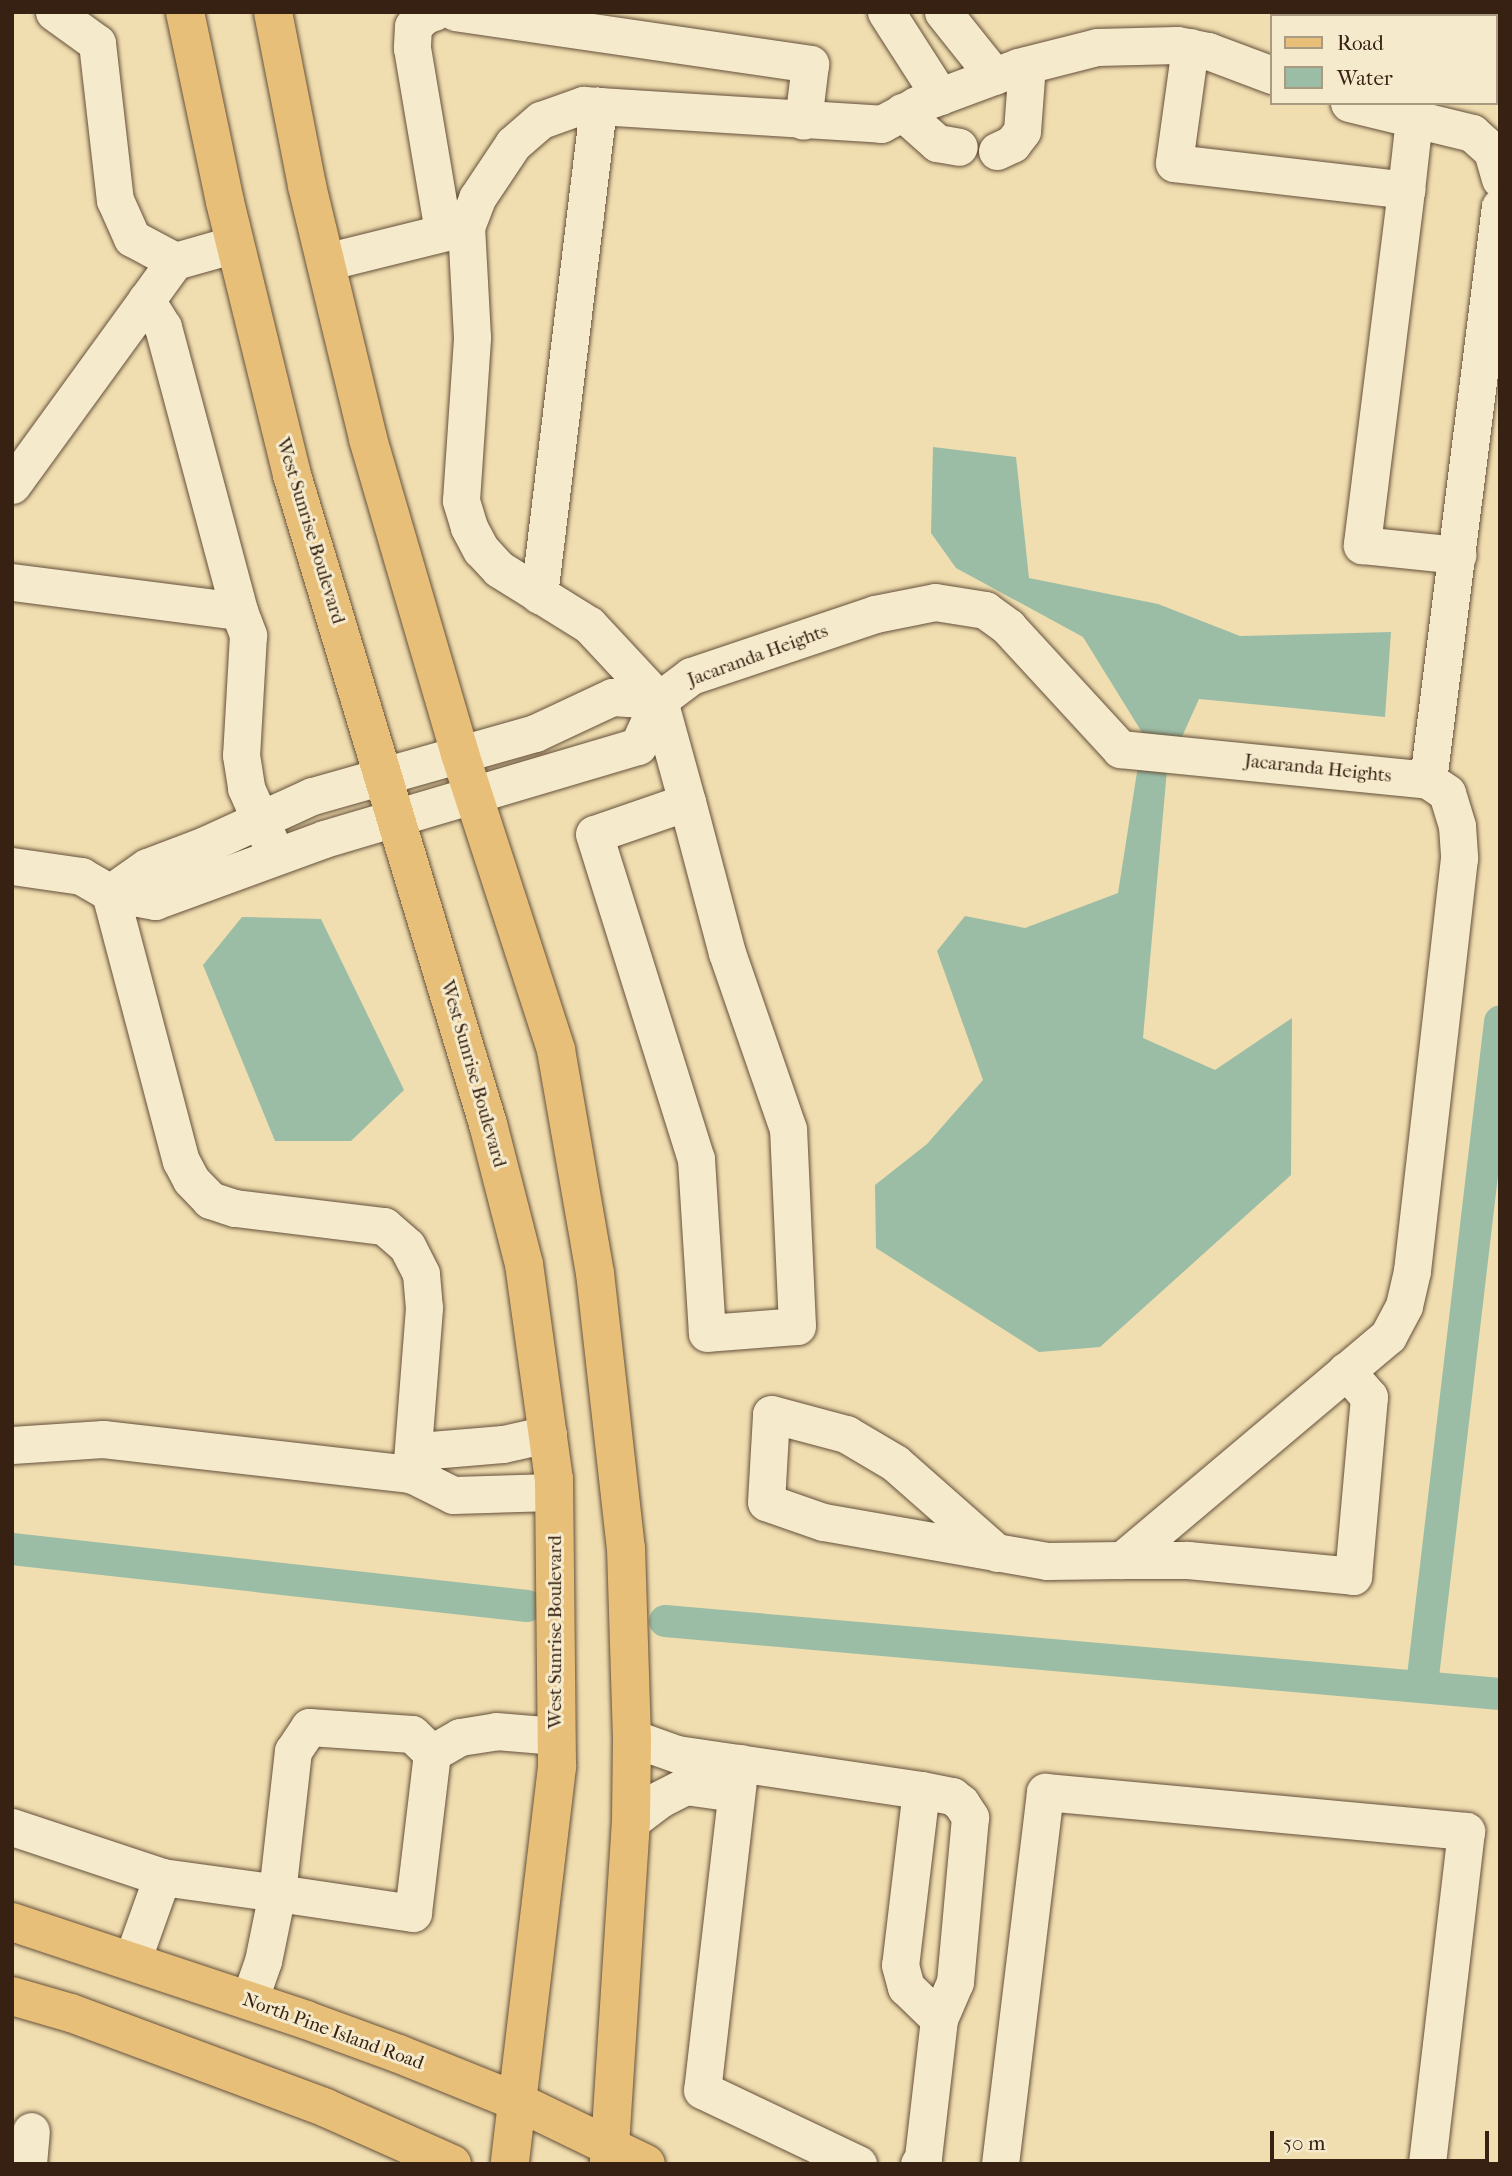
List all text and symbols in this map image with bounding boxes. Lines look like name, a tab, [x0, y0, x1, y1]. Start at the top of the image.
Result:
legend	[1270, 14, 1498, 105]
text: Road	[1337, 31, 1384, 55]
text: Water	[1337, 66, 1393, 90]
street label: West Sunrise Boulevard	[271, 435, 349, 627]
street label: Jacaranda Heights	[685, 620, 831, 692]
street label: Jacaranda Heights	[1243, 750, 1393, 788]
street label: West Sunrise Boulevard	[435, 978, 511, 1170]
street label: West Sunrise Boulevard	[545, 1535, 567, 1729]
street label: North Pine Island Road	[239, 1989, 427, 2075]
scale bar	[1274, 2116, 1493, 2160]
text: 50 m	[1283, 2131, 1326, 2155]

